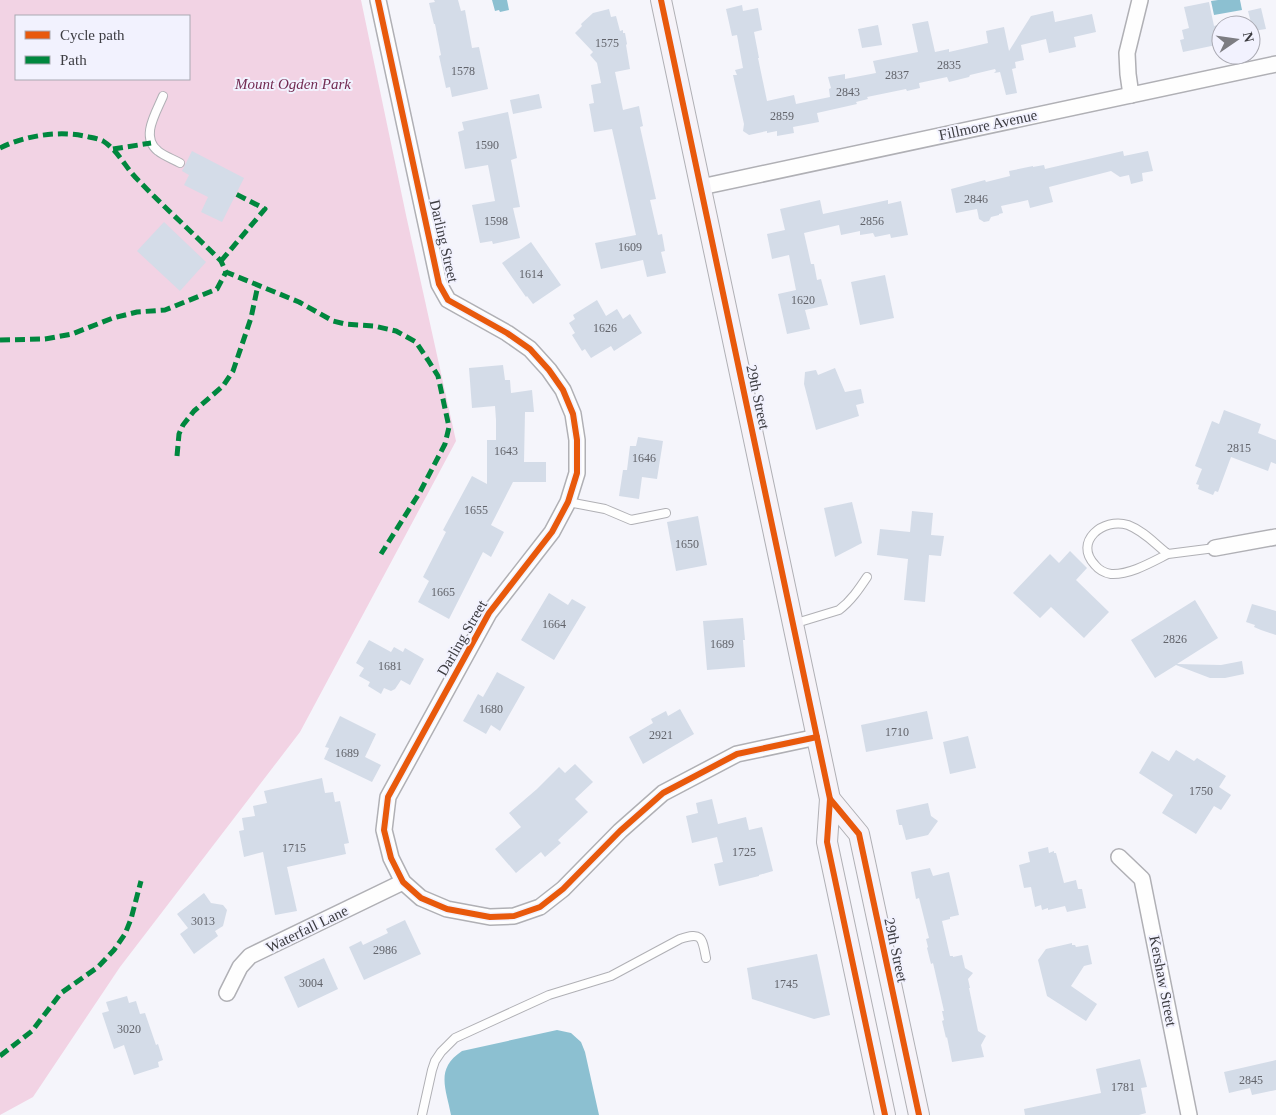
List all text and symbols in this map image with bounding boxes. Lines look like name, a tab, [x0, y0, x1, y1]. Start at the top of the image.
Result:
legend	[15, 15, 190, 80]
north arrow	[1211, 15, 1261, 65]
text: Cycle path	[60, 27, 125, 43]
text: N	[1240, 31, 1257, 44]
house number: 1575	[595, 36, 619, 50]
text: Path	[60, 52, 87, 68]
house number: 2835	[937, 58, 961, 72]
house number: 1578	[451, 64, 475, 78]
house number: 2837	[885, 68, 909, 82]
park label: Mount Ogden Park	[234, 76, 351, 92]
house number: 2843	[836, 85, 860, 99]
street label: Fillmore Avenue	[937, 107, 1039, 143]
house number: 2859	[770, 109, 794, 123]
house number: 1590	[475, 138, 499, 152]
house number: 2846	[964, 192, 988, 206]
street label: Darling Street	[427, 198, 461, 285]
house number: 1598	[484, 214, 508, 228]
house number: 2856	[860, 214, 884, 228]
house number: 1609	[618, 240, 642, 254]
house number: 1614	[519, 267, 543, 281]
house number: 1620	[791, 293, 815, 307]
house number: 1626	[593, 321, 617, 335]
street label: 29th Street	[743, 363, 773, 431]
house number: 2815	[1227, 441, 1251, 455]
house number: 1643	[494, 444, 518, 458]
house number: 1646	[632, 451, 656, 465]
house number: 1655	[464, 503, 488, 517]
house number: 1650	[675, 537, 699, 551]
house number: 1665	[431, 585, 455, 599]
street label: Darling Street	[434, 597, 490, 679]
house number: 1664	[542, 617, 566, 631]
house number: 2826	[1163, 632, 1187, 646]
house number: 1689	[710, 637, 734, 651]
house number: 1681	[378, 659, 402, 673]
house number: 1680	[479, 702, 503, 716]
house number: 1710	[885, 725, 909, 739]
house number: 2921	[649, 728, 673, 742]
house number: 1689	[335, 746, 359, 760]
house number: 1750	[1189, 784, 1213, 798]
house number: 1715	[282, 841, 306, 855]
house number: 1725	[732, 845, 756, 859]
street label: Waterfall Lane	[263, 902, 351, 956]
house number: 3013	[191, 914, 215, 928]
street label: 29th Street	[881, 916, 911, 984]
street label: Kershaw Street	[1146, 934, 1180, 1029]
house number: 2986	[373, 943, 397, 957]
house number: 3004	[299, 976, 323, 990]
house number: 1745	[774, 977, 798, 991]
house number: 3020	[117, 1022, 141, 1036]
house number: 2845	[1239, 1073, 1263, 1087]
house number: 1781	[1111, 1080, 1135, 1094]

